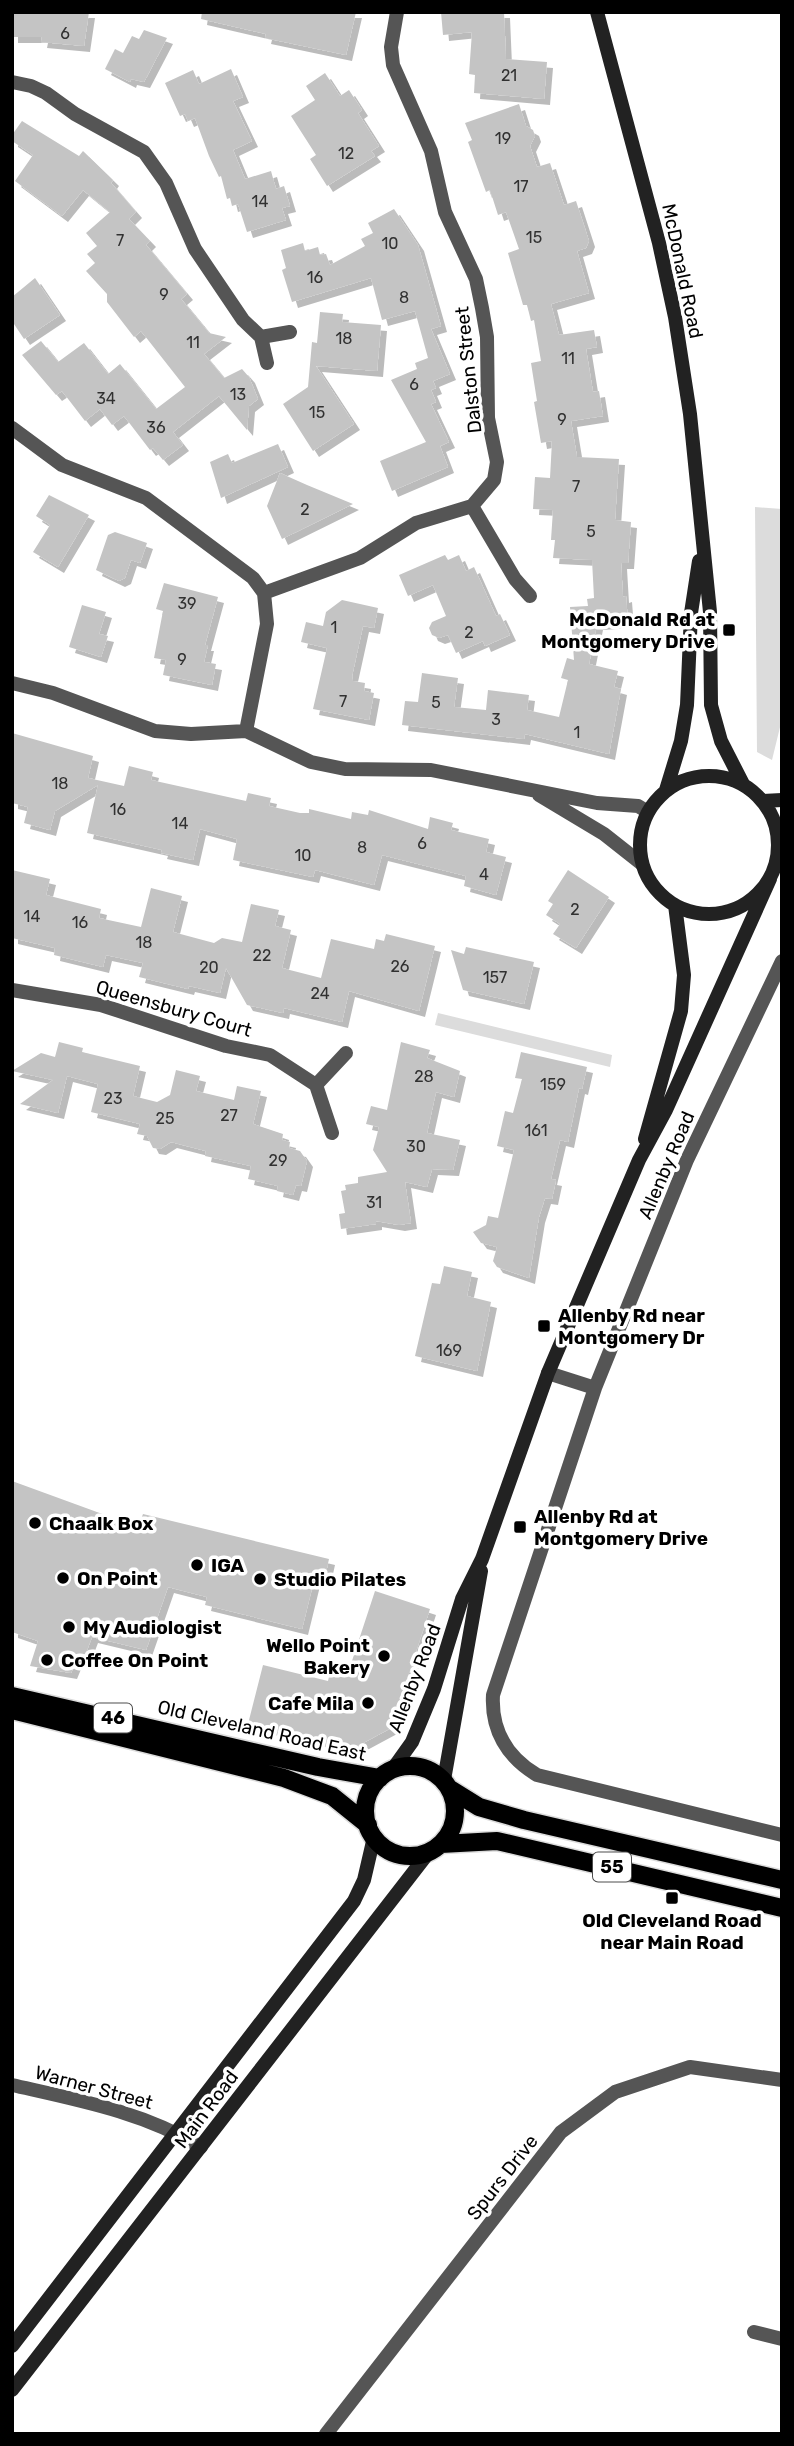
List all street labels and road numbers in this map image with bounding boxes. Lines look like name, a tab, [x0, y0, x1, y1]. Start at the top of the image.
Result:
street label: McDonald Road	[657, 202, 708, 341]
street label: Dalston Street	[450, 305, 487, 434]
street label: Queensbury Court	[93, 975, 255, 1042]
street label: Allenby Road	[633, 1108, 699, 1222]
street label: Allenby Road	[383, 1621, 446, 1736]
street label: Old Cleveland Road East	[155, 1695, 369, 1766]
road number: 46	[94, 1703, 132, 1732]
road number: 55	[593, 1853, 631, 1882]
street label: Warner Street	[32, 2061, 156, 2114]
street label: Main Road	[170, 2066, 243, 2153]
street label: Spurs Drive	[462, 2130, 543, 2225]

